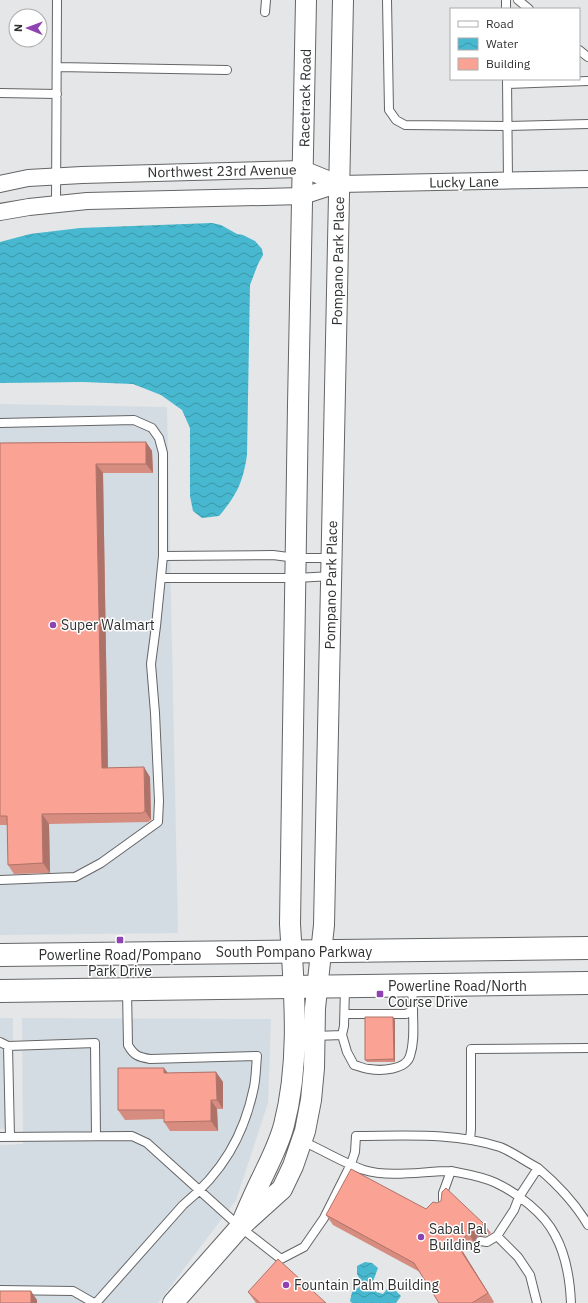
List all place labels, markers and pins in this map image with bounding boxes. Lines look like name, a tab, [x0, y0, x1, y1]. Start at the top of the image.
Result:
place label: Super Walmart	[61, 616, 155, 634]
marker: Super Walmart	[48, 620, 58, 630]
marker: Powerline Road/Pompano Park Drive	[115, 935, 125, 945]
place label: Powerline Road/Pompano Park Drive	[39, 946, 202, 980]
place label: Powerline Road/North Course Drive	[388, 977, 527, 1011]
marker: Powerline Road/North Course Drive	[375, 989, 385, 999]
place label: Sabal Pal Building	[429, 1220, 487, 1254]
marker: Sabal Pal Building	[416, 1232, 426, 1242]
place label: Fountain Palm Building	[294, 1276, 439, 1294]
marker: Fountain Palm Building	[281, 1280, 291, 1290]

